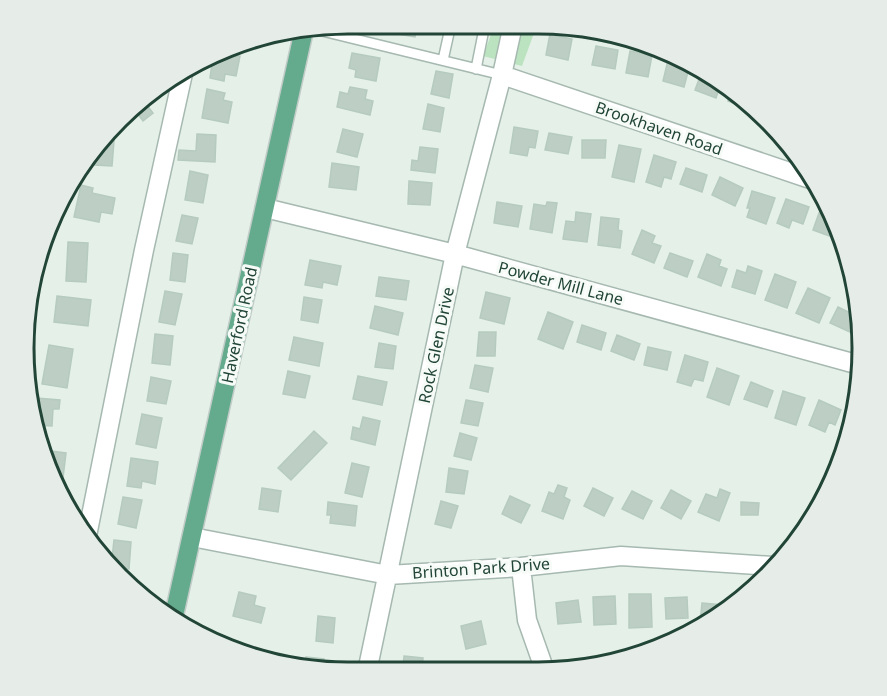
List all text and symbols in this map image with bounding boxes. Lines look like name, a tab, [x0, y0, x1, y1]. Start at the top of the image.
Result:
street label: Brookhaven Road	[592, 96, 726, 160]
street label: Powder Mill Lane	[496, 256, 626, 310]
street label: Haverford Road	[216, 265, 262, 385]
street label: Rock Glen Drive	[413, 285, 459, 405]
street label: Brinton Park Drive	[411, 552, 551, 584]

